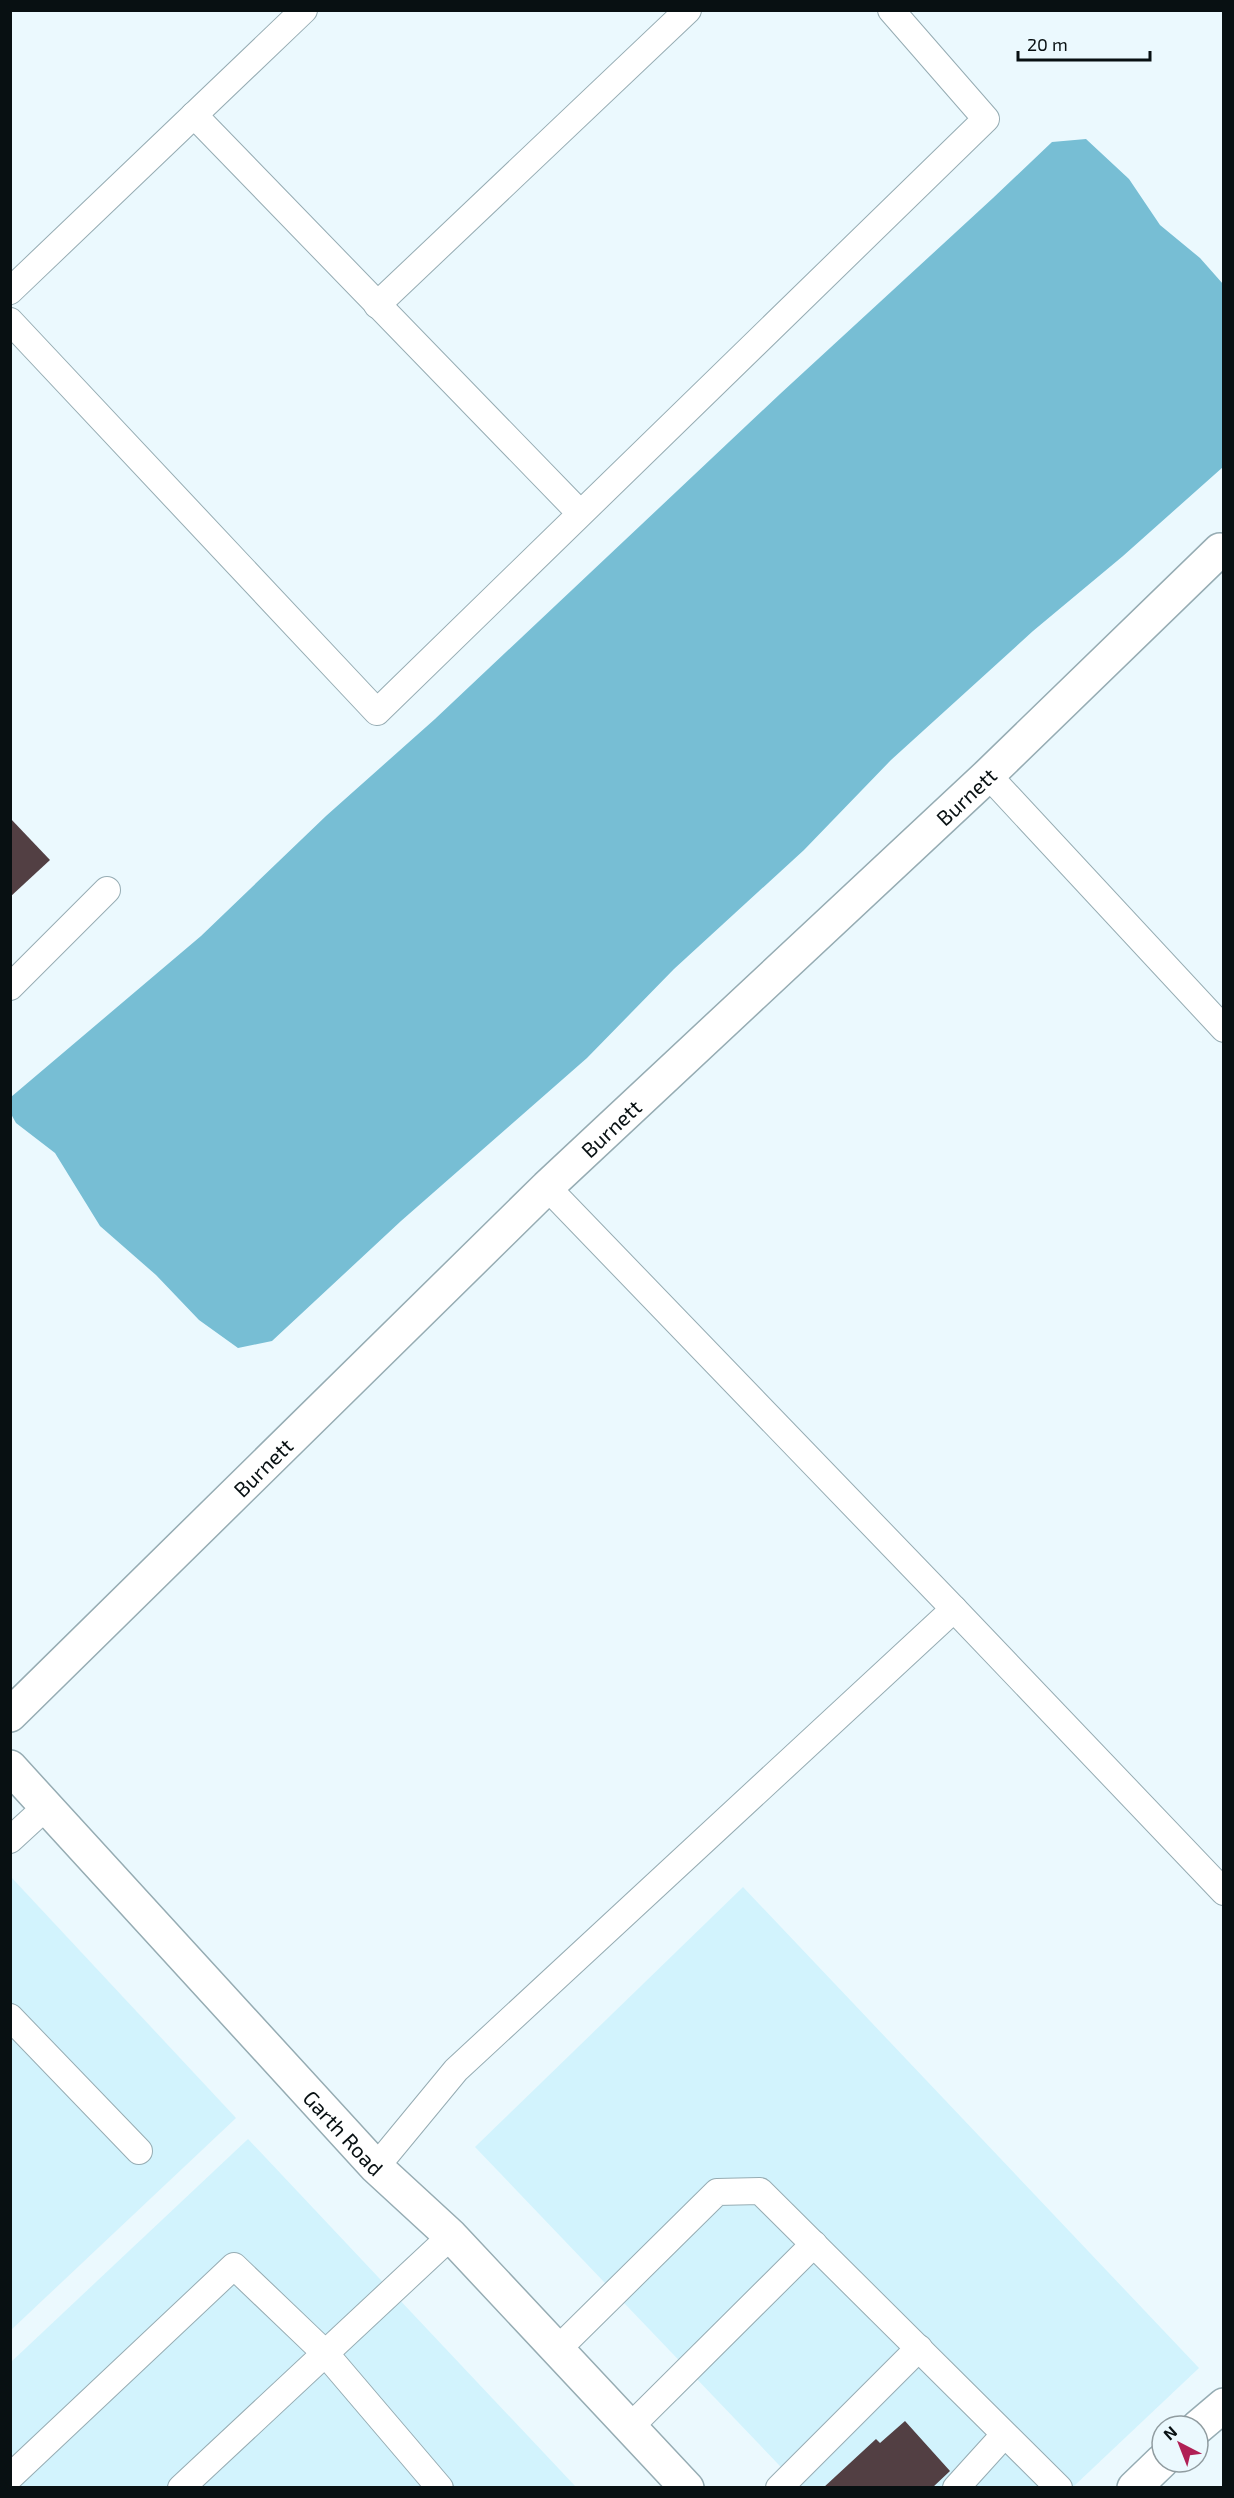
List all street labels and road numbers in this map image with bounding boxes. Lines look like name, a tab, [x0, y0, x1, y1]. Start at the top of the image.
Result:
street label: Burnett	[930, 762, 1001, 830]
street label: Burnett	[575, 1094, 646, 1162]
street label: Burnett	[228, 1432, 297, 1501]
street label: Garth Road	[299, 2084, 389, 2180]

